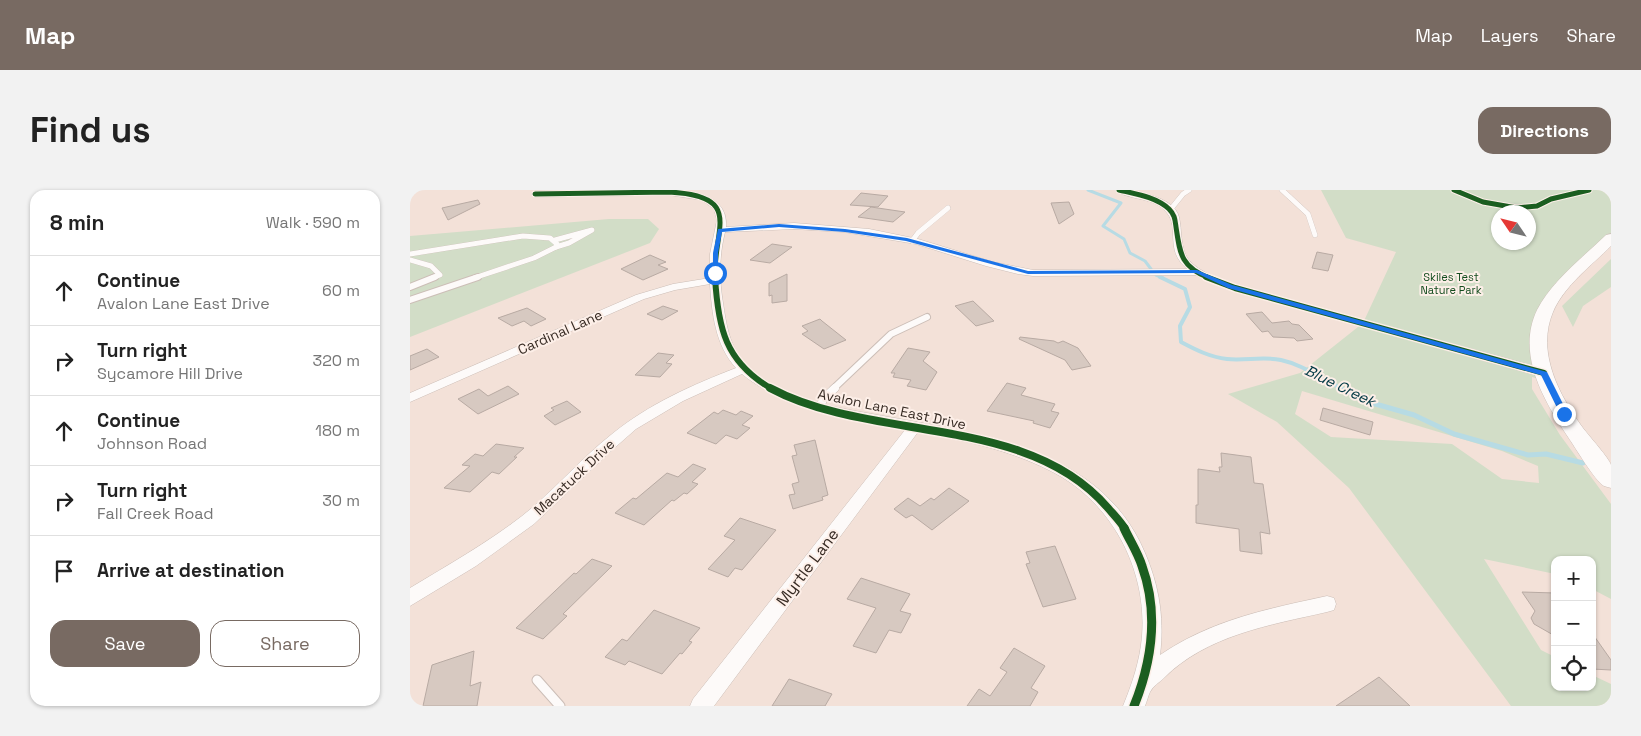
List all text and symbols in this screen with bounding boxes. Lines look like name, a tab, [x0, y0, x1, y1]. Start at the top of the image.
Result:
text: Map	[25, 20, 75, 51]
text: Map	[1415, 24, 1453, 47]
text: Layers	[1481, 24, 1538, 47]
text: Share	[1566, 24, 1616, 47]
button: Directions	[1478, 107, 1611, 154]
text: Find us	[30, 108, 151, 152]
north arrow	[1491, 205, 1536, 250]
text: 8 min	[50, 209, 104, 236]
text: Walk · 590 m	[266, 212, 360, 233]
route start	[704, 262, 727, 285]
text: Continue	[97, 268, 180, 293]
park label: Skiles Test Nature Park	[1420, 270, 1482, 297]
icon: ahead	[50, 277, 78, 305]
text: 60 m	[322, 280, 360, 301]
text: Avalon Lane East Drive	[97, 293, 270, 314]
street label: Cardinal Lane	[515, 305, 605, 359]
text: Turn right	[97, 338, 187, 363]
icon: right	[50, 347, 78, 375]
text: 320 m	[313, 350, 360, 371]
water label: Blue Creek	[1302, 360, 1380, 412]
text: Sycamore Hill Drive	[97, 363, 243, 384]
street label: Avalon Lane East Drive	[816, 384, 968, 434]
route end	[1553, 403, 1576, 426]
text: Continue	[97, 408, 180, 433]
icon: ahead	[50, 417, 78, 445]
text: 180 m	[315, 420, 360, 441]
text: Johnson Road	[97, 433, 207, 454]
street label: Macatuck Drive	[530, 435, 618, 519]
text: Turn right	[97, 478, 187, 503]
icon: right	[50, 487, 78, 515]
text: 30 m	[322, 490, 360, 511]
text: Fall Creek Road	[97, 503, 214, 524]
street label: Myrtle Lane	[771, 524, 843, 610]
map controls	[1551, 556, 1596, 691]
button: +	[1551, 556, 1596, 601]
icon: arrive	[50, 557, 78, 585]
text: Arrive at destination	[97, 558, 285, 583]
button: −	[1551, 601, 1596, 646]
button: Save	[50, 620, 200, 667]
button: Share	[210, 620, 360, 667]
button: locate	[1551, 646, 1596, 691]

